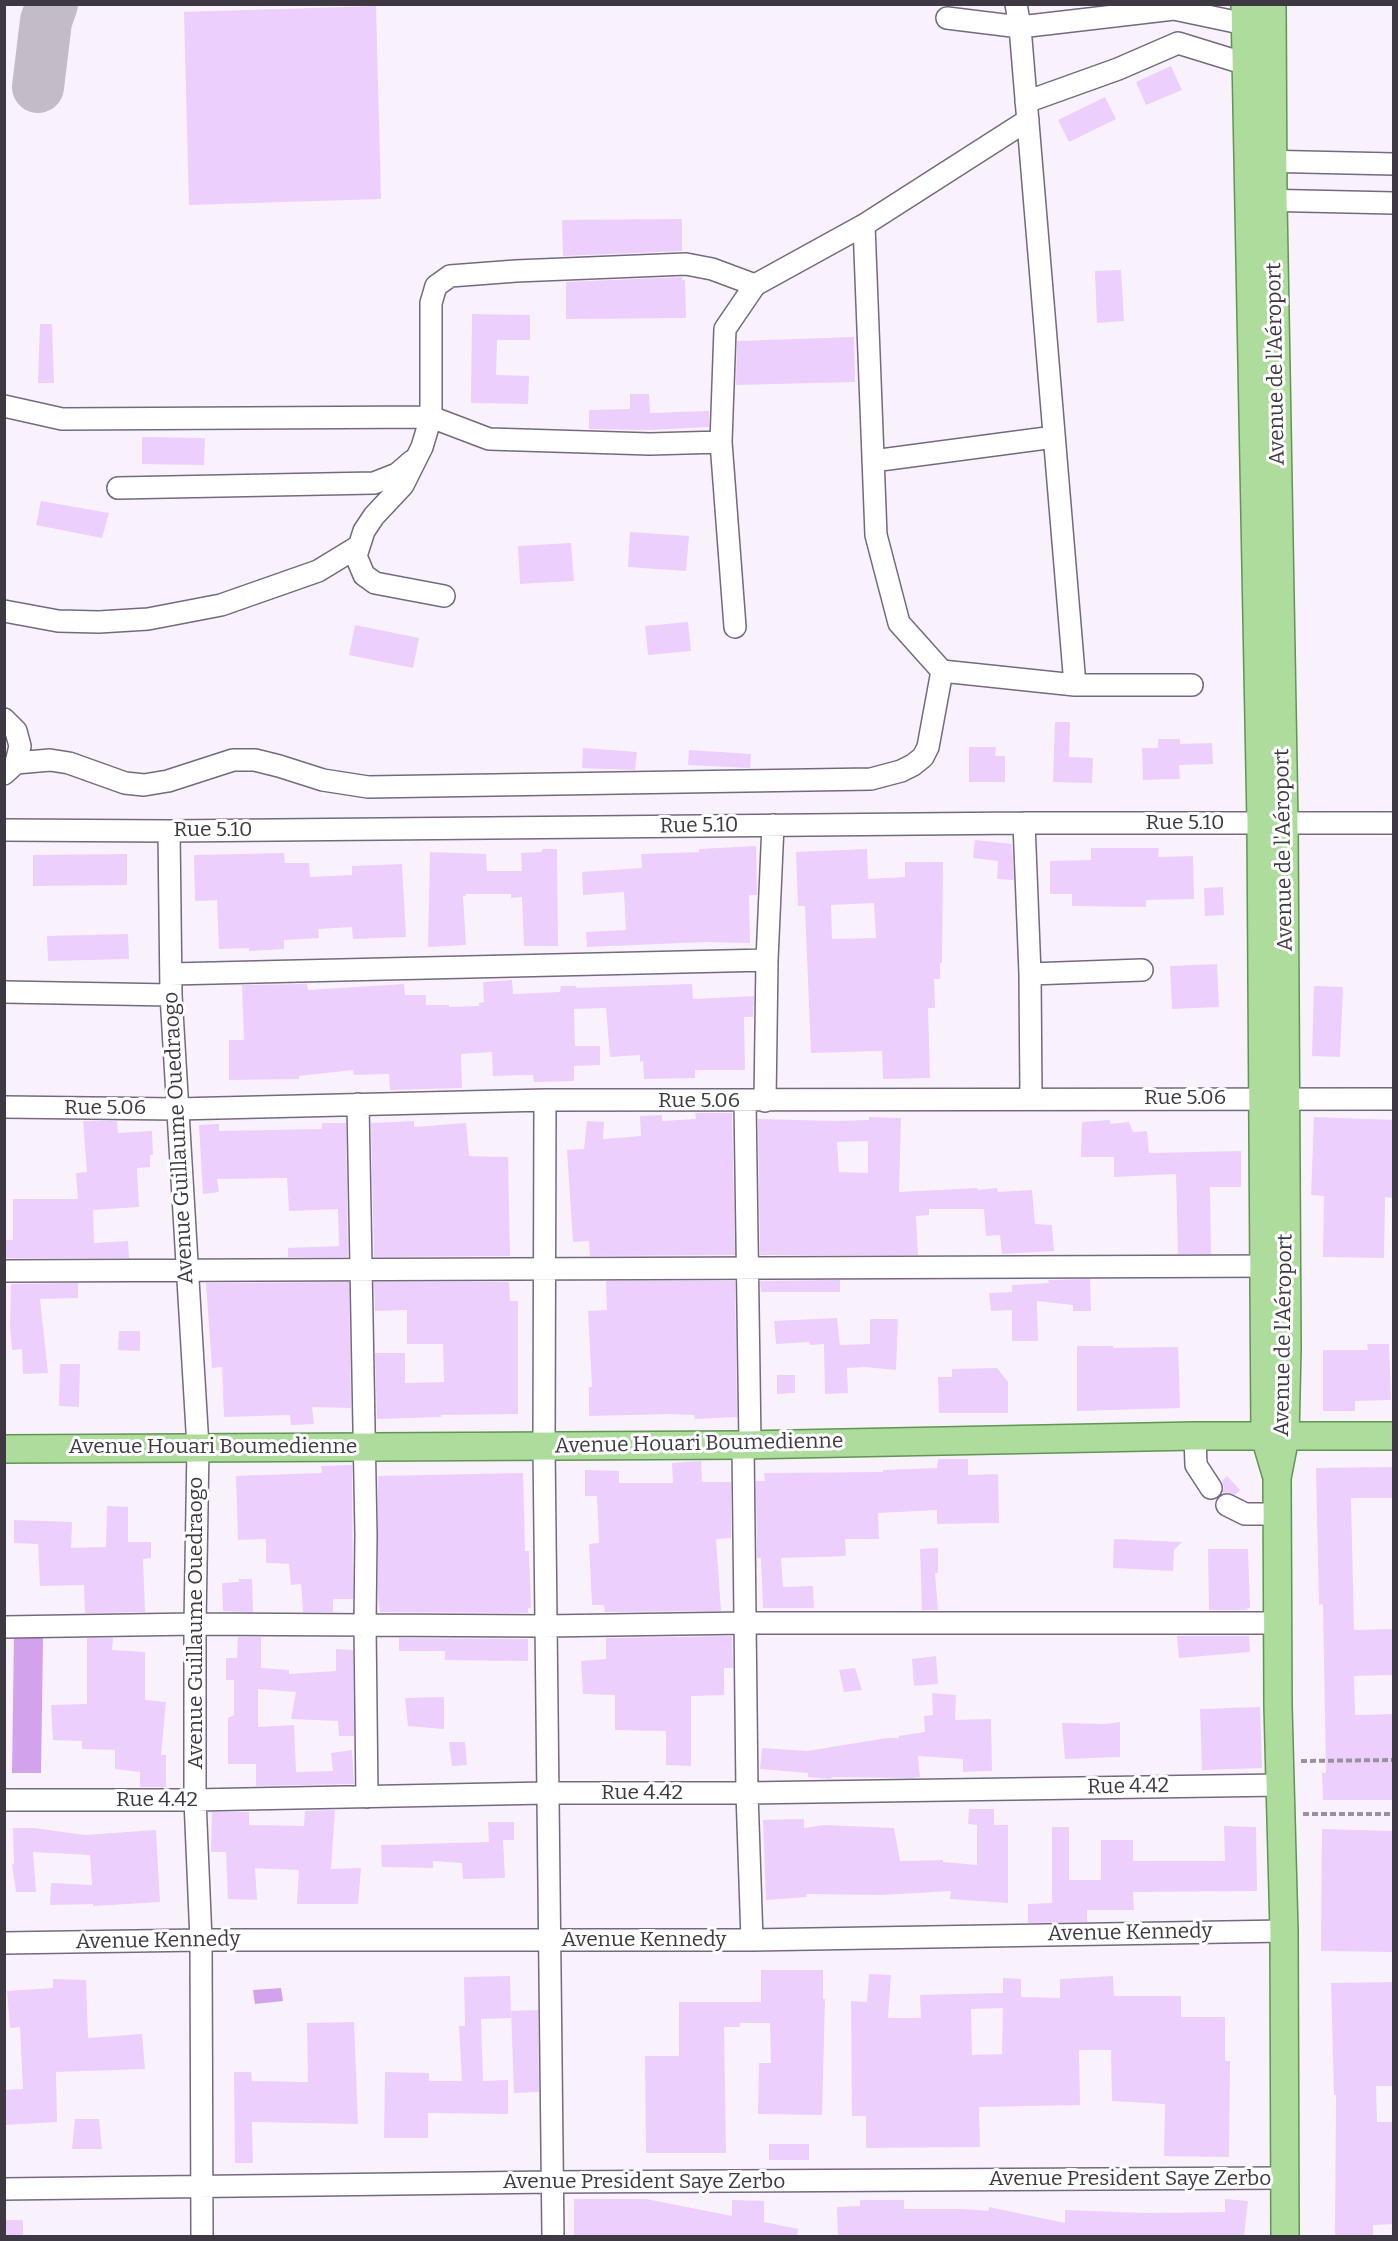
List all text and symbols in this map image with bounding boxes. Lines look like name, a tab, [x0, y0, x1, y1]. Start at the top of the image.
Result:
street label: Avenue de l'Aéroport	[1262, 262, 1290, 466]
street label: Avenue de l'Aéroport	[1270, 748, 1298, 952]
street label: Rue 5.10	[1146, 810, 1224, 836]
street label: Rue 5.10	[659, 813, 739, 839]
street label: Rue 5.10	[174, 817, 252, 843]
street label: Avenue Guillaume Ouedraogo	[159, 991, 199, 1285]
street label: Rue 5.06	[1144, 1085, 1226, 1111]
street label: Rue 5.06	[658, 1088, 740, 1114]
street label: Rue 5.06	[64, 1095, 146, 1121]
street label: Avenue de l'Aéroport	[1270, 1233, 1298, 1437]
street label: Avenue Houari Boumedienne	[554, 1429, 844, 1459]
street label: Avenue Houari Boumedienne	[69, 1434, 357, 1460]
street label: Avenue Guillaume Ouedraogo	[183, 1477, 209, 1769]
street label: Rue 4.42	[1087, 1774, 1169, 1800]
street label: Rue 4.42	[601, 1780, 683, 1806]
street label: Rue 4.42	[116, 1787, 198, 1813]
street label: Avenue Kennedy	[1047, 1919, 1213, 1947]
street label: Avenue Kennedy	[75, 1927, 241, 1955]
street label: Avenue Kennedy	[562, 1927, 726, 1953]
street label: Avenue President Saye Zerbo	[989, 2166, 1271, 2192]
street label: Avenue President Saye Zerbo	[503, 2169, 785, 2195]

